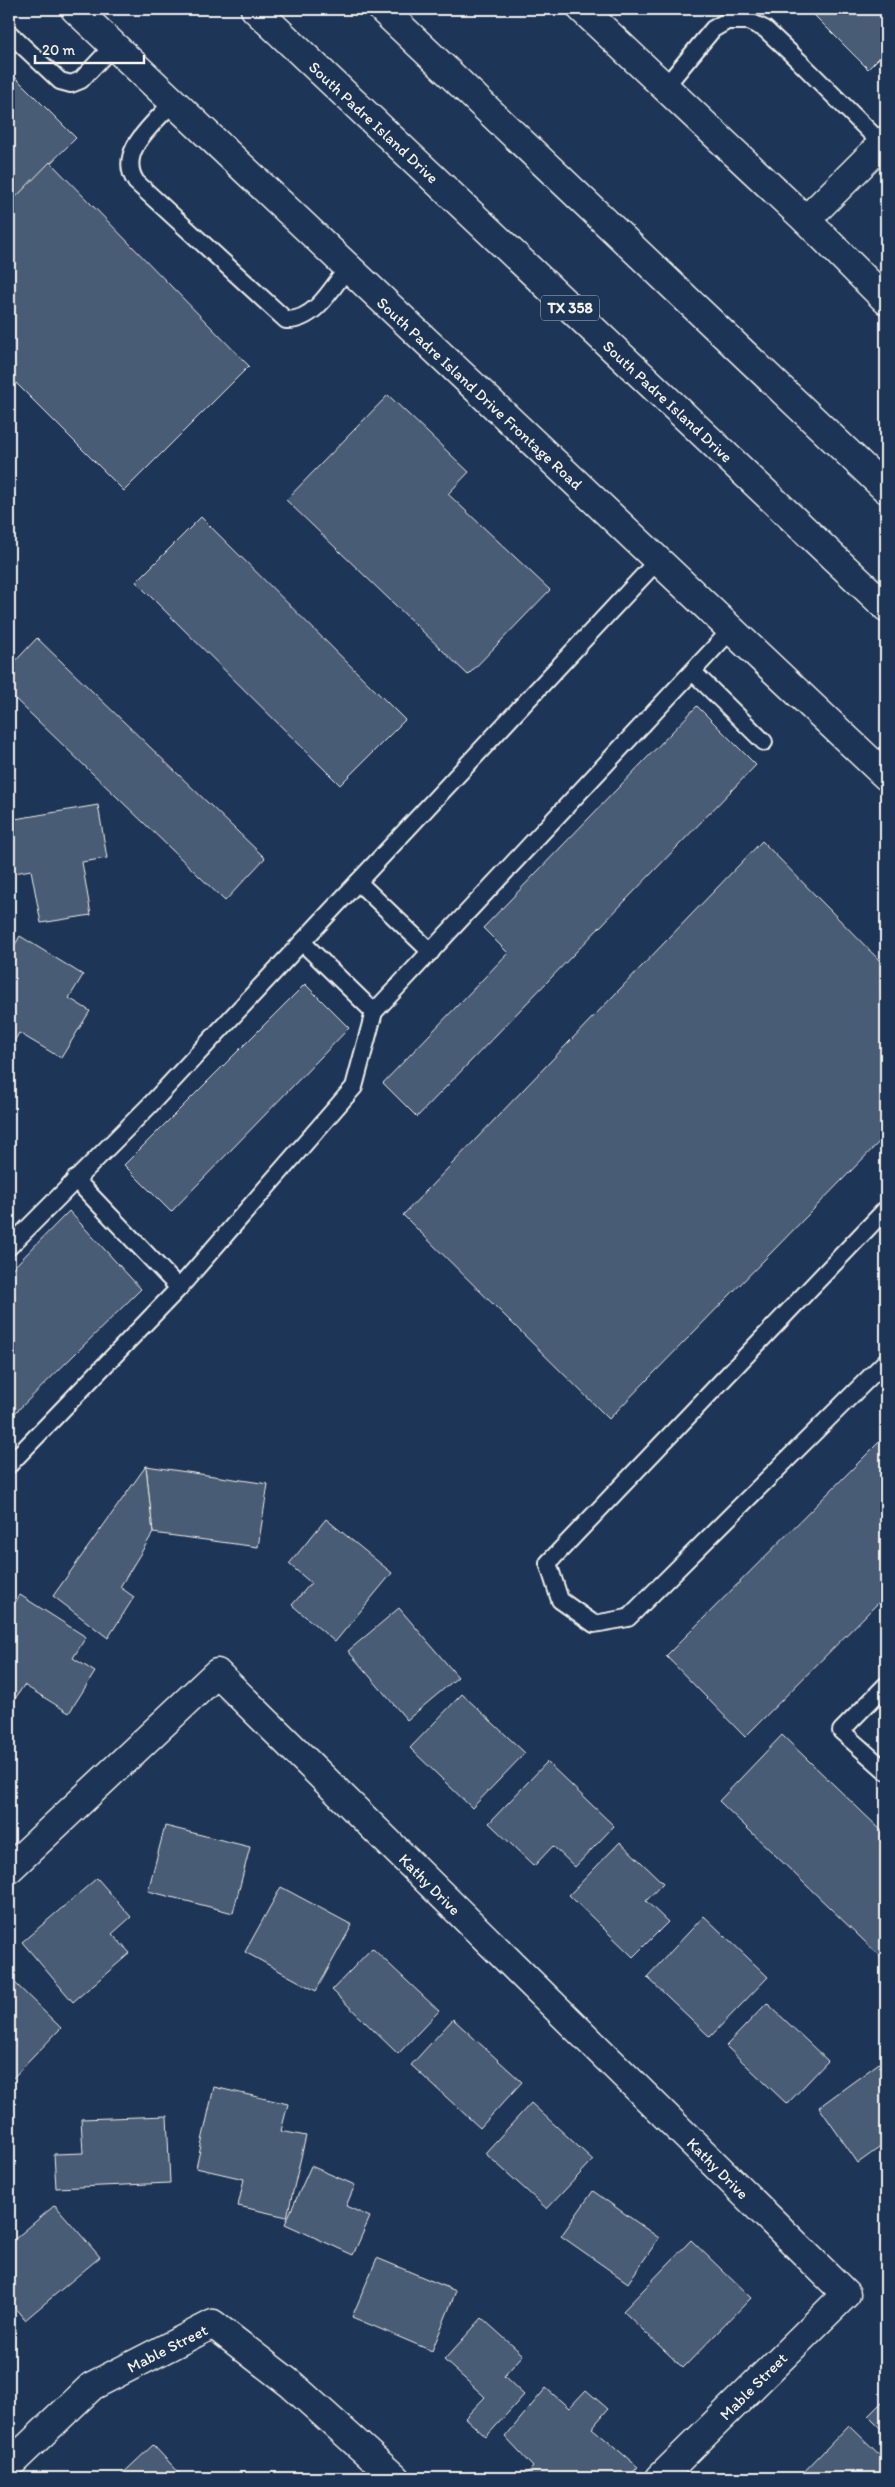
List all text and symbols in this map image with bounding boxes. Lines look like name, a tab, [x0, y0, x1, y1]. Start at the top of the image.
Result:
scale bar	[35, 32, 144, 64]
text: 20 m	[42, 41, 76, 59]
street label: South Padre Island Drive	[305, 57, 442, 187]
street label: South Padre Island Drive Frontage Road	[373, 293, 586, 494]
road number: TX 358	[541, 296, 599, 320]
street label: South Padre Island Drive	[599, 336, 736, 466]
street label: Kathy Drive	[395, 1850, 464, 1919]
street label: Kathy Drive	[683, 2134, 752, 2203]
street label: Mable Street	[124, 2320, 211, 2377]
street label: Mable Street	[716, 2349, 791, 2424]

